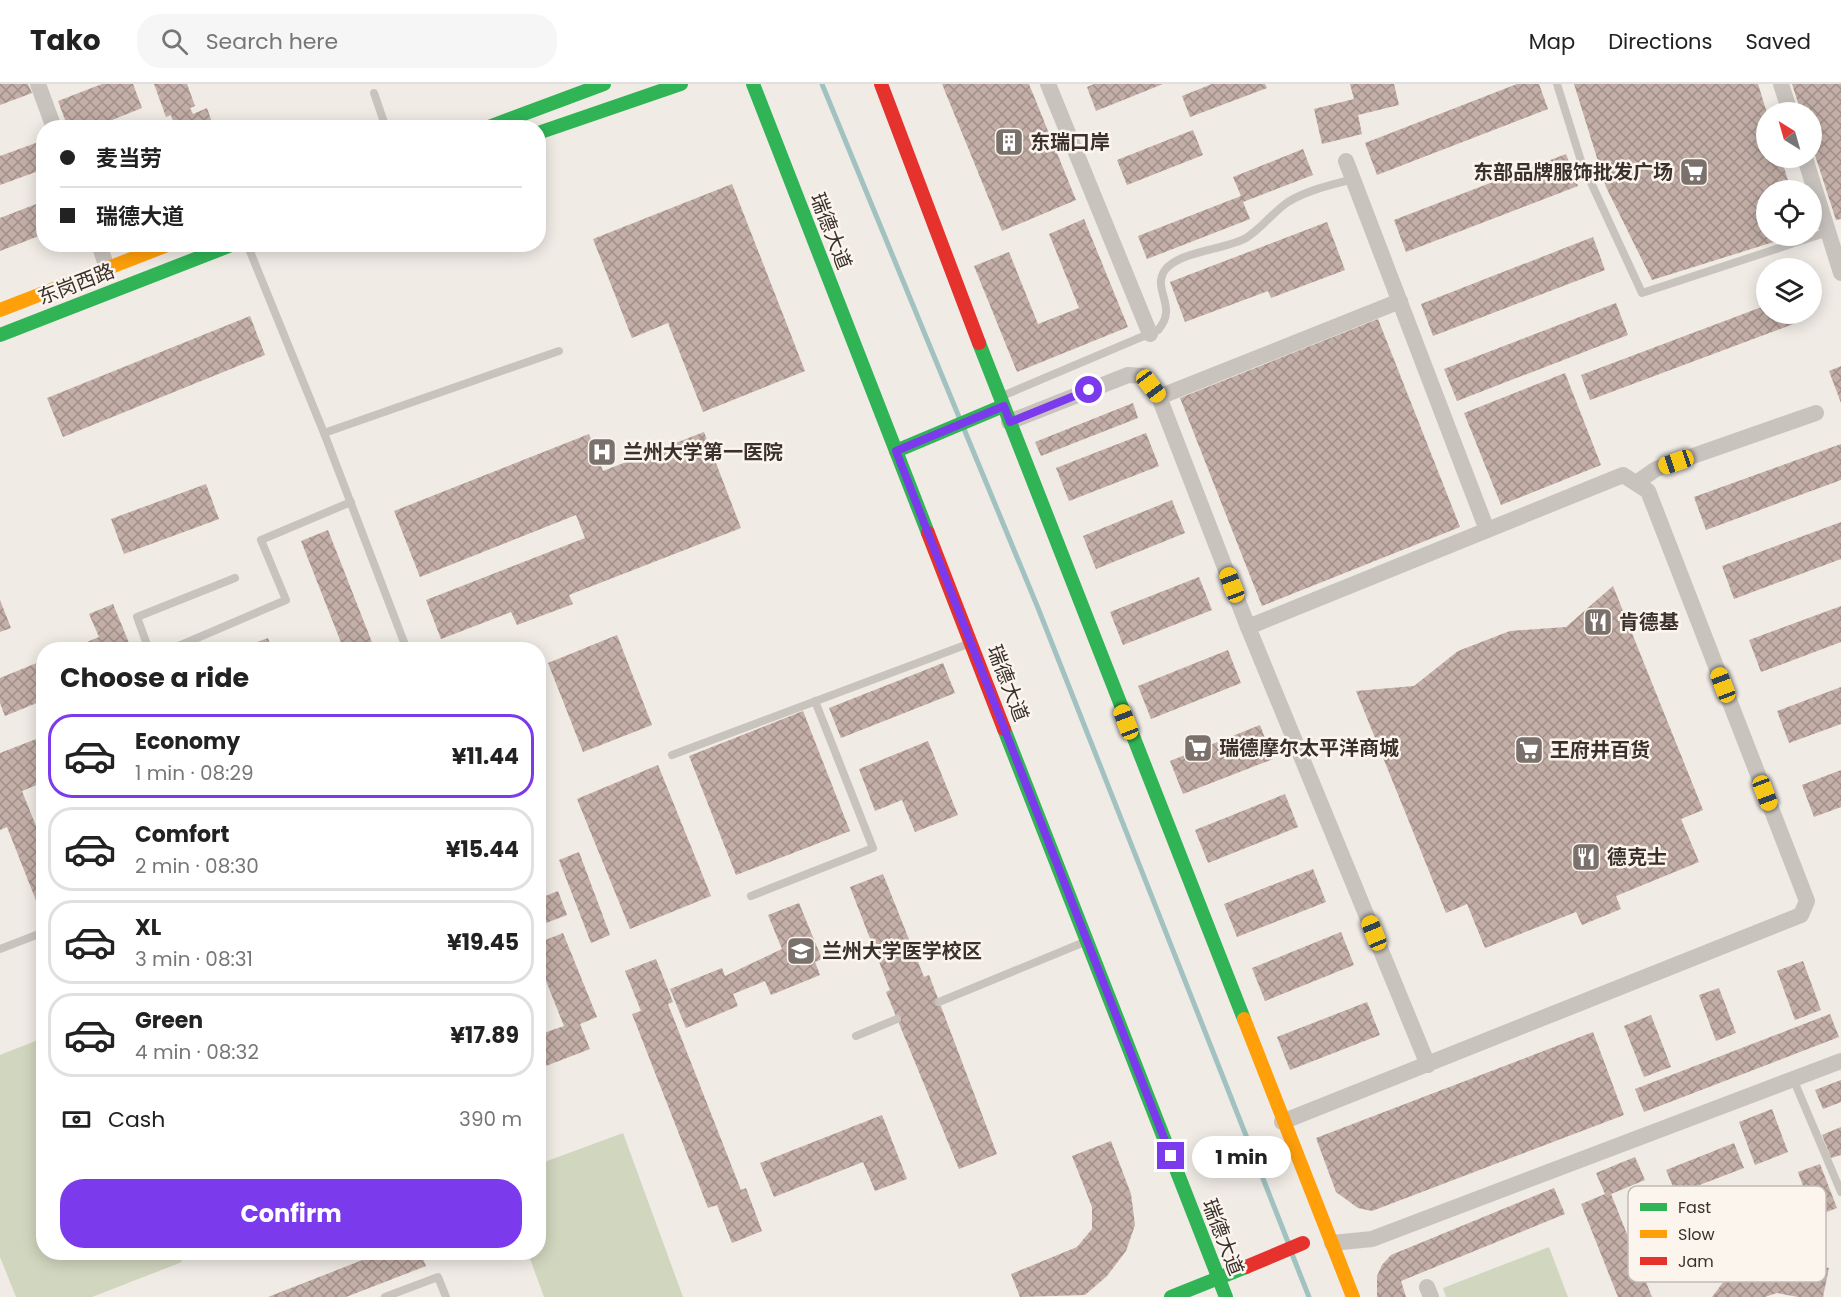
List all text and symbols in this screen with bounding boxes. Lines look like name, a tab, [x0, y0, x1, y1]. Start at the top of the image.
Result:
search box	[137, 14, 557, 68]
text: Tako	[30, 21, 101, 60]
icon: search	[158, 25, 191, 58]
text: Search here	[206, 26, 338, 57]
text: Map	[1529, 27, 1575, 56]
text: Directions	[1608, 27, 1712, 56]
text: Saved	[1745, 27, 1811, 56]
north arrow	[1756, 102, 1822, 168]
map controls	[1756, 102, 1822, 324]
building icon: 东瑞口岸	[993, 126, 1025, 158]
place label: 东瑞口岸	[1030, 128, 1110, 156]
text: 麦当劳	[96, 143, 162, 174]
supermarket icon: 东部品牌服饰批发广场	[1678, 156, 1710, 188]
place label: 东部品牌服饰批发广场	[1473, 158, 1673, 186]
button: locate	[1756, 180, 1822, 246]
street label: 瑞德大道	[804, 189, 858, 273]
text: 瑞德大道	[96, 201, 184, 232]
street label: 东岗西路	[34, 257, 118, 311]
button: layers	[1756, 258, 1822, 324]
car	[1133, 366, 1169, 406]
route start	[1075, 376, 1102, 403]
hospital icon: 兰州大学第一医院	[586, 436, 618, 468]
place label: 兰州大学第一医院	[623, 438, 783, 466]
car	[1656, 448, 1696, 476]
car	[1217, 565, 1247, 605]
restaurant icon: 肯德基	[1582, 606, 1614, 638]
place label: 肯德基	[1619, 608, 1679, 636]
street label: 瑞德大道	[981, 641, 1035, 725]
text: Choose a ride	[60, 659, 249, 696]
car	[1708, 665, 1738, 705]
car	[1111, 702, 1141, 742]
text: Economy	[135, 726, 240, 757]
icon: car	[63, 729, 117, 783]
supermarket icon: 瑞德摩尔太平洋商城	[1182, 732, 1214, 764]
place label: 瑞德摩尔太平洋商城	[1219, 734, 1399, 762]
supermarket icon: 王府井百货	[1513, 734, 1545, 766]
place label: 王府井百货	[1550, 736, 1650, 764]
text: ¥11.44	[452, 741, 519, 772]
text: 1 min · 08:29	[135, 759, 254, 787]
car	[1750, 773, 1780, 813]
text: Comfort	[135, 819, 229, 850]
icon: car	[63, 822, 117, 876]
text: ¥15.44	[446, 834, 519, 865]
restaurant icon: 德克士	[1570, 841, 1602, 873]
place label: 德克士	[1607, 843, 1667, 871]
text: 2 min · 08:30	[135, 852, 259, 880]
text: XL	[135, 912, 161, 943]
car	[1359, 913, 1389, 953]
icon: car	[63, 915, 117, 969]
text: ¥19.45	[447, 927, 519, 958]
school or university icon: 兰州大学医学校区	[785, 935, 817, 967]
place label: 兰州大学医学校区	[822, 937, 982, 965]
text: 3 min · 08:31	[135, 945, 253, 973]
text: Green	[135, 1005, 203, 1036]
icon: car	[63, 1008, 117, 1062]
text: ¥17.89	[450, 1020, 519, 1051]
text: 4 min · 08:32	[135, 1038, 259, 1066]
icon: cash	[60, 1103, 93, 1136]
text: Cash	[108, 1104, 165, 1135]
text: 390 m	[459, 1105, 522, 1133]
callout: 1 min	[1192, 1135, 1291, 1177]
route end	[1157, 1142, 1184, 1169]
text: 1 min	[1215, 1143, 1268, 1171]
button: Confirm	[60, 1179, 522, 1248]
legend	[1628, 1186, 1826, 1282]
street label: 瑞德大道	[1196, 1195, 1250, 1279]
text: Fast	[1678, 1196, 1711, 1219]
text: Slow	[1678, 1223, 1715, 1246]
text: Jam	[1678, 1250, 1714, 1273]

